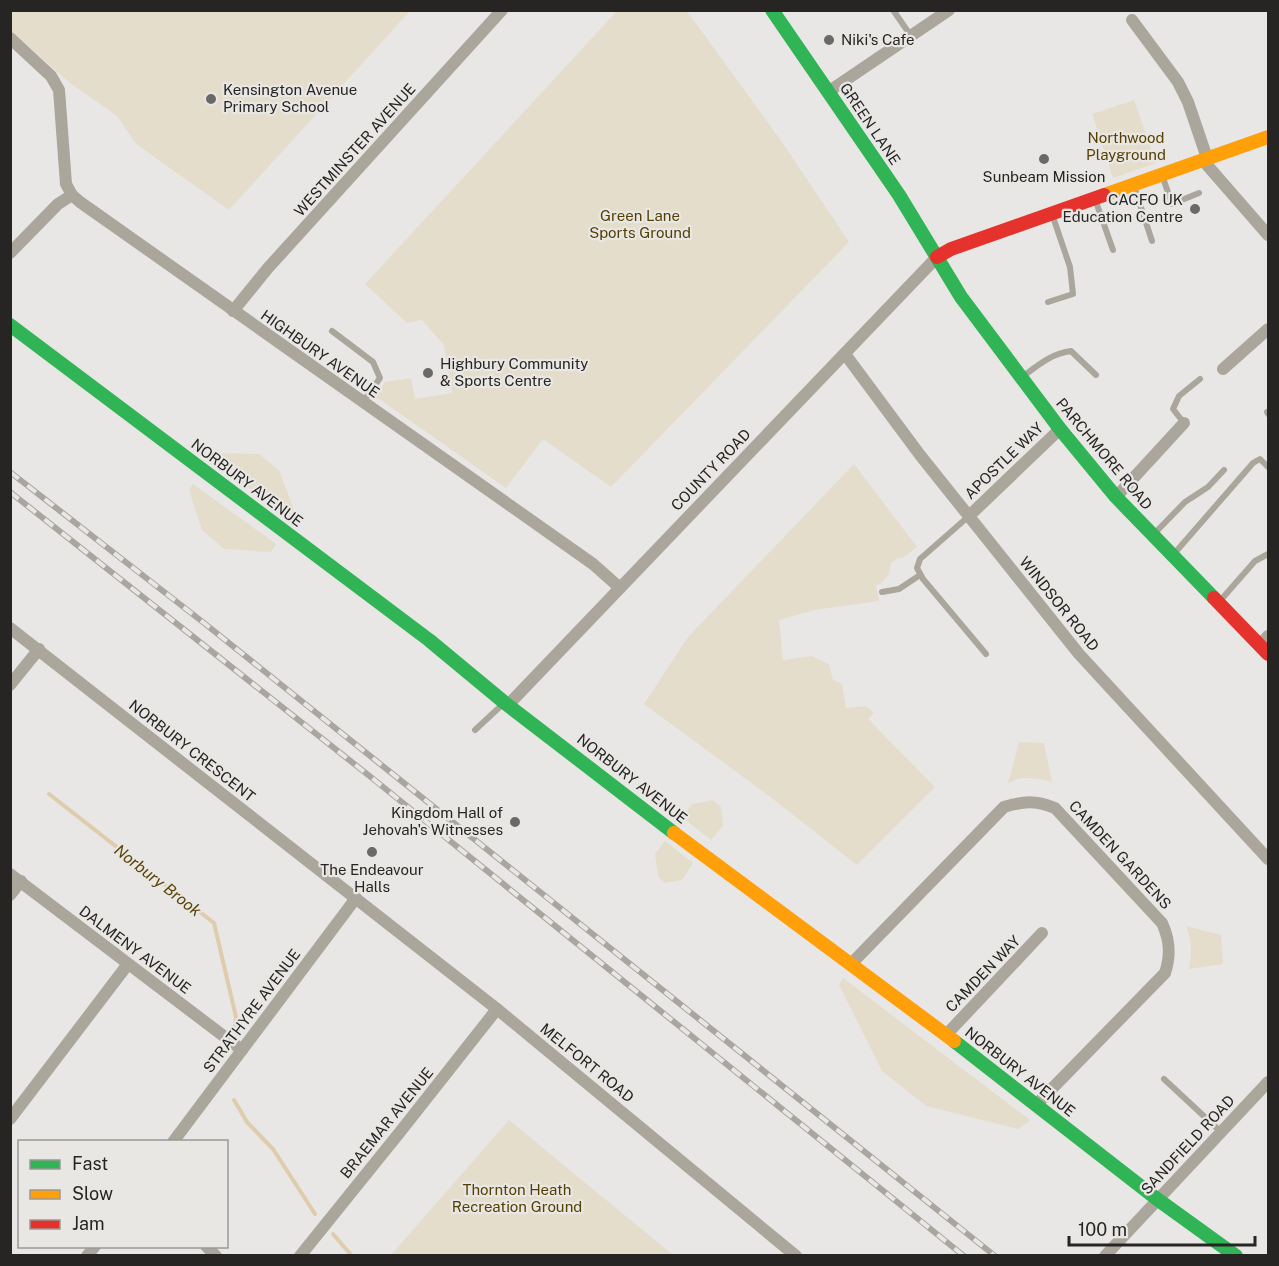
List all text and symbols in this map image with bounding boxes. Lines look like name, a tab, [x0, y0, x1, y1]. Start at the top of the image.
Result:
place label: Niki's Cafe	[841, 31, 915, 48]
marker: Niki's Cafe	[822, 33, 836, 47]
street label: WESTMINSTER AVENUE	[291, 80, 419, 219]
street label: GREEN LANE	[837, 80, 904, 168]
place label: Kensington Avenue Primary School	[223, 81, 357, 115]
marker: Kensington Avenue Primary School	[204, 92, 218, 106]
park label: Northwood Playground	[1086, 129, 1166, 163]
marker: Sunbeam Mission	[1037, 152, 1051, 166]
place label: Sunbeam Mission	[983, 168, 1105, 185]
place label: CACFO UK Education Centre	[1063, 191, 1183, 225]
marker: CACFO UK Education Centre	[1188, 202, 1202, 216]
park label: Green Lane Sports Ground	[589, 207, 691, 241]
street label: HIGHBURY AVENUE	[258, 306, 383, 401]
place label: Highbury Community & Sports Centre	[440, 355, 588, 389]
marker: Highbury Community & Sports Centre	[421, 366, 435, 380]
street label: PARCHMORE ROAD	[1053, 395, 1156, 513]
street label: APOSTLE WAY	[961, 419, 1046, 502]
street label: COUNTY ROAD	[667, 425, 754, 514]
street label: NORBURY AVENUE	[188, 435, 306, 530]
street label: WINDSOR ROAD	[1016, 553, 1103, 654]
street label: NORBURY CRESCENT	[126, 696, 259, 805]
street label: NORBURY AVENUE	[574, 730, 691, 827]
street label: CAMDEN GARDENS	[1066, 797, 1175, 912]
place label: Kingdom Hall of Jehovah's Witnesses	[363, 804, 503, 838]
marker: Kingdom Hall of Jehovah's Witnesses	[508, 815, 522, 829]
water label: Norbury Brook	[110, 841, 205, 920]
marker: The Endeavour Halls	[365, 845, 379, 859]
place label: The Endeavour Halls	[320, 861, 424, 895]
street label: DALMENY AVENUE	[76, 902, 194, 997]
street label: CAMDEN WAY	[942, 932, 1023, 1015]
street label: STRATHYRE AVENUE	[200, 946, 304, 1076]
street label: MELFORT ROAD	[537, 1020, 637, 1106]
street label: NORBURY AVENUE	[962, 1023, 1079, 1120]
street label: BRAEMAR AVENUE	[337, 1064, 437, 1182]
street label: SANDFIELD ROAD	[1137, 1092, 1238, 1198]
legend	[18, 1140, 228, 1248]
text: Fast	[72, 1153, 108, 1174]
park label: Thornton Heath Recreation Ground	[452, 1181, 582, 1215]
text: Slow	[72, 1183, 113, 1204]
scale bar	[1069, 1209, 1255, 1247]
text: Jam	[72, 1213, 105, 1234]
text: 100 m	[1078, 1219, 1127, 1240]

